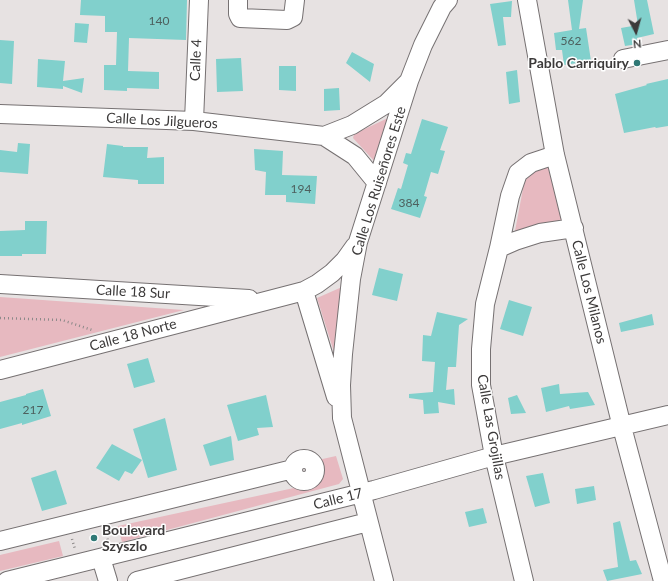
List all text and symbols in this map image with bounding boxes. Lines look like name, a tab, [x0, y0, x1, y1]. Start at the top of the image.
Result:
north arrow	[616, 12, 656, 52]
house number: 140	[149, 14, 169, 28]
house number: 562	[561, 34, 581, 48]
text: N	[632, 38, 642, 51]
street label: Calle 4	[187, 39, 205, 81]
place label: Pablo Carriquiry	[528, 55, 629, 71]
marker: Pablo Carriquiry	[632, 58, 642, 68]
street label: Calle Los Ruiseñores Este	[348, 104, 410, 258]
street label: Calle Los Jilgueros	[106, 110, 218, 132]
house number: 194	[291, 182, 311, 196]
house number: 384	[399, 196, 419, 210]
street label: Calle Los Milanos	[568, 238, 610, 346]
street label: Calle 18 Sur	[96, 282, 170, 302]
street label: Calle 18 Norte	[88, 315, 178, 355]
street label: Calle Las Grojillas	[473, 373, 509, 481]
house number: 217	[23, 403, 43, 417]
street label: Calle 17	[312, 485, 364, 513]
place label: Boulevard Szyszlo	[102, 522, 165, 554]
marker: Boulevard Szyszlo	[89, 533, 99, 543]

